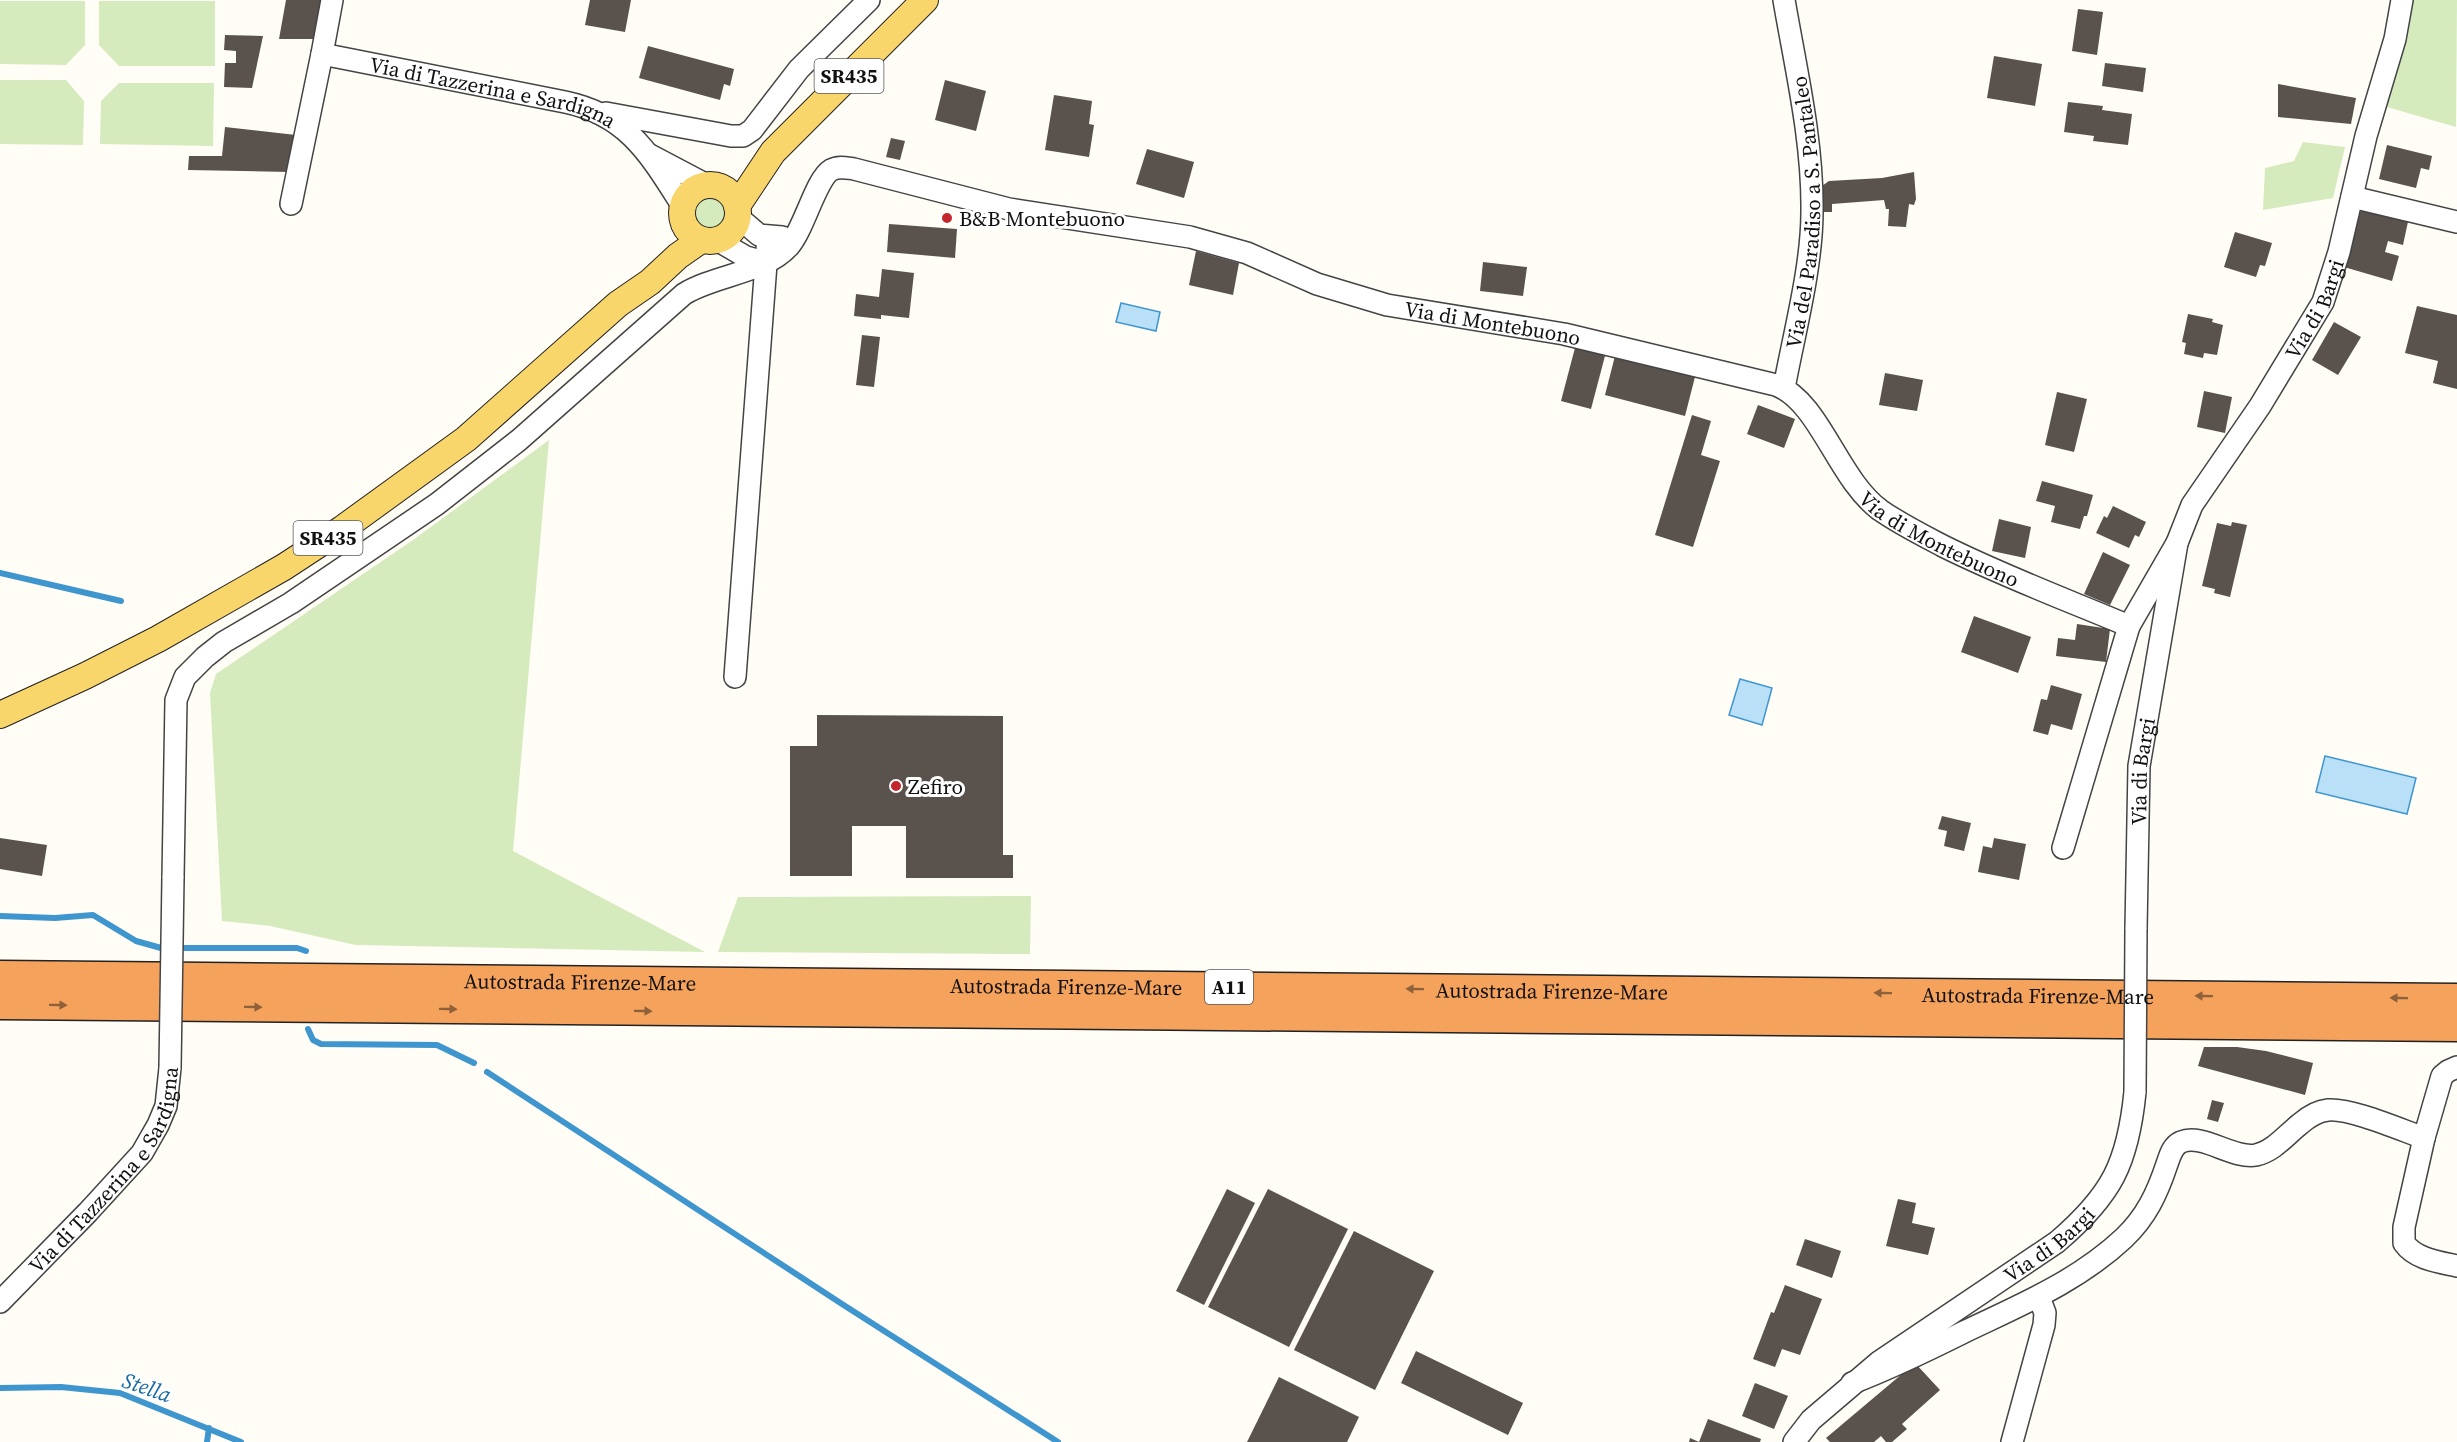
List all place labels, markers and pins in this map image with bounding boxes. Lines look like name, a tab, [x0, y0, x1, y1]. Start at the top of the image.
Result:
place label: B&B Montebuono	[959, 204, 1125, 233]
marker: B&B Montebuono	[940, 211, 954, 225]
place label: Zefiro	[908, 772, 963, 801]
marker: Zefiro	[889, 779, 903, 793]

